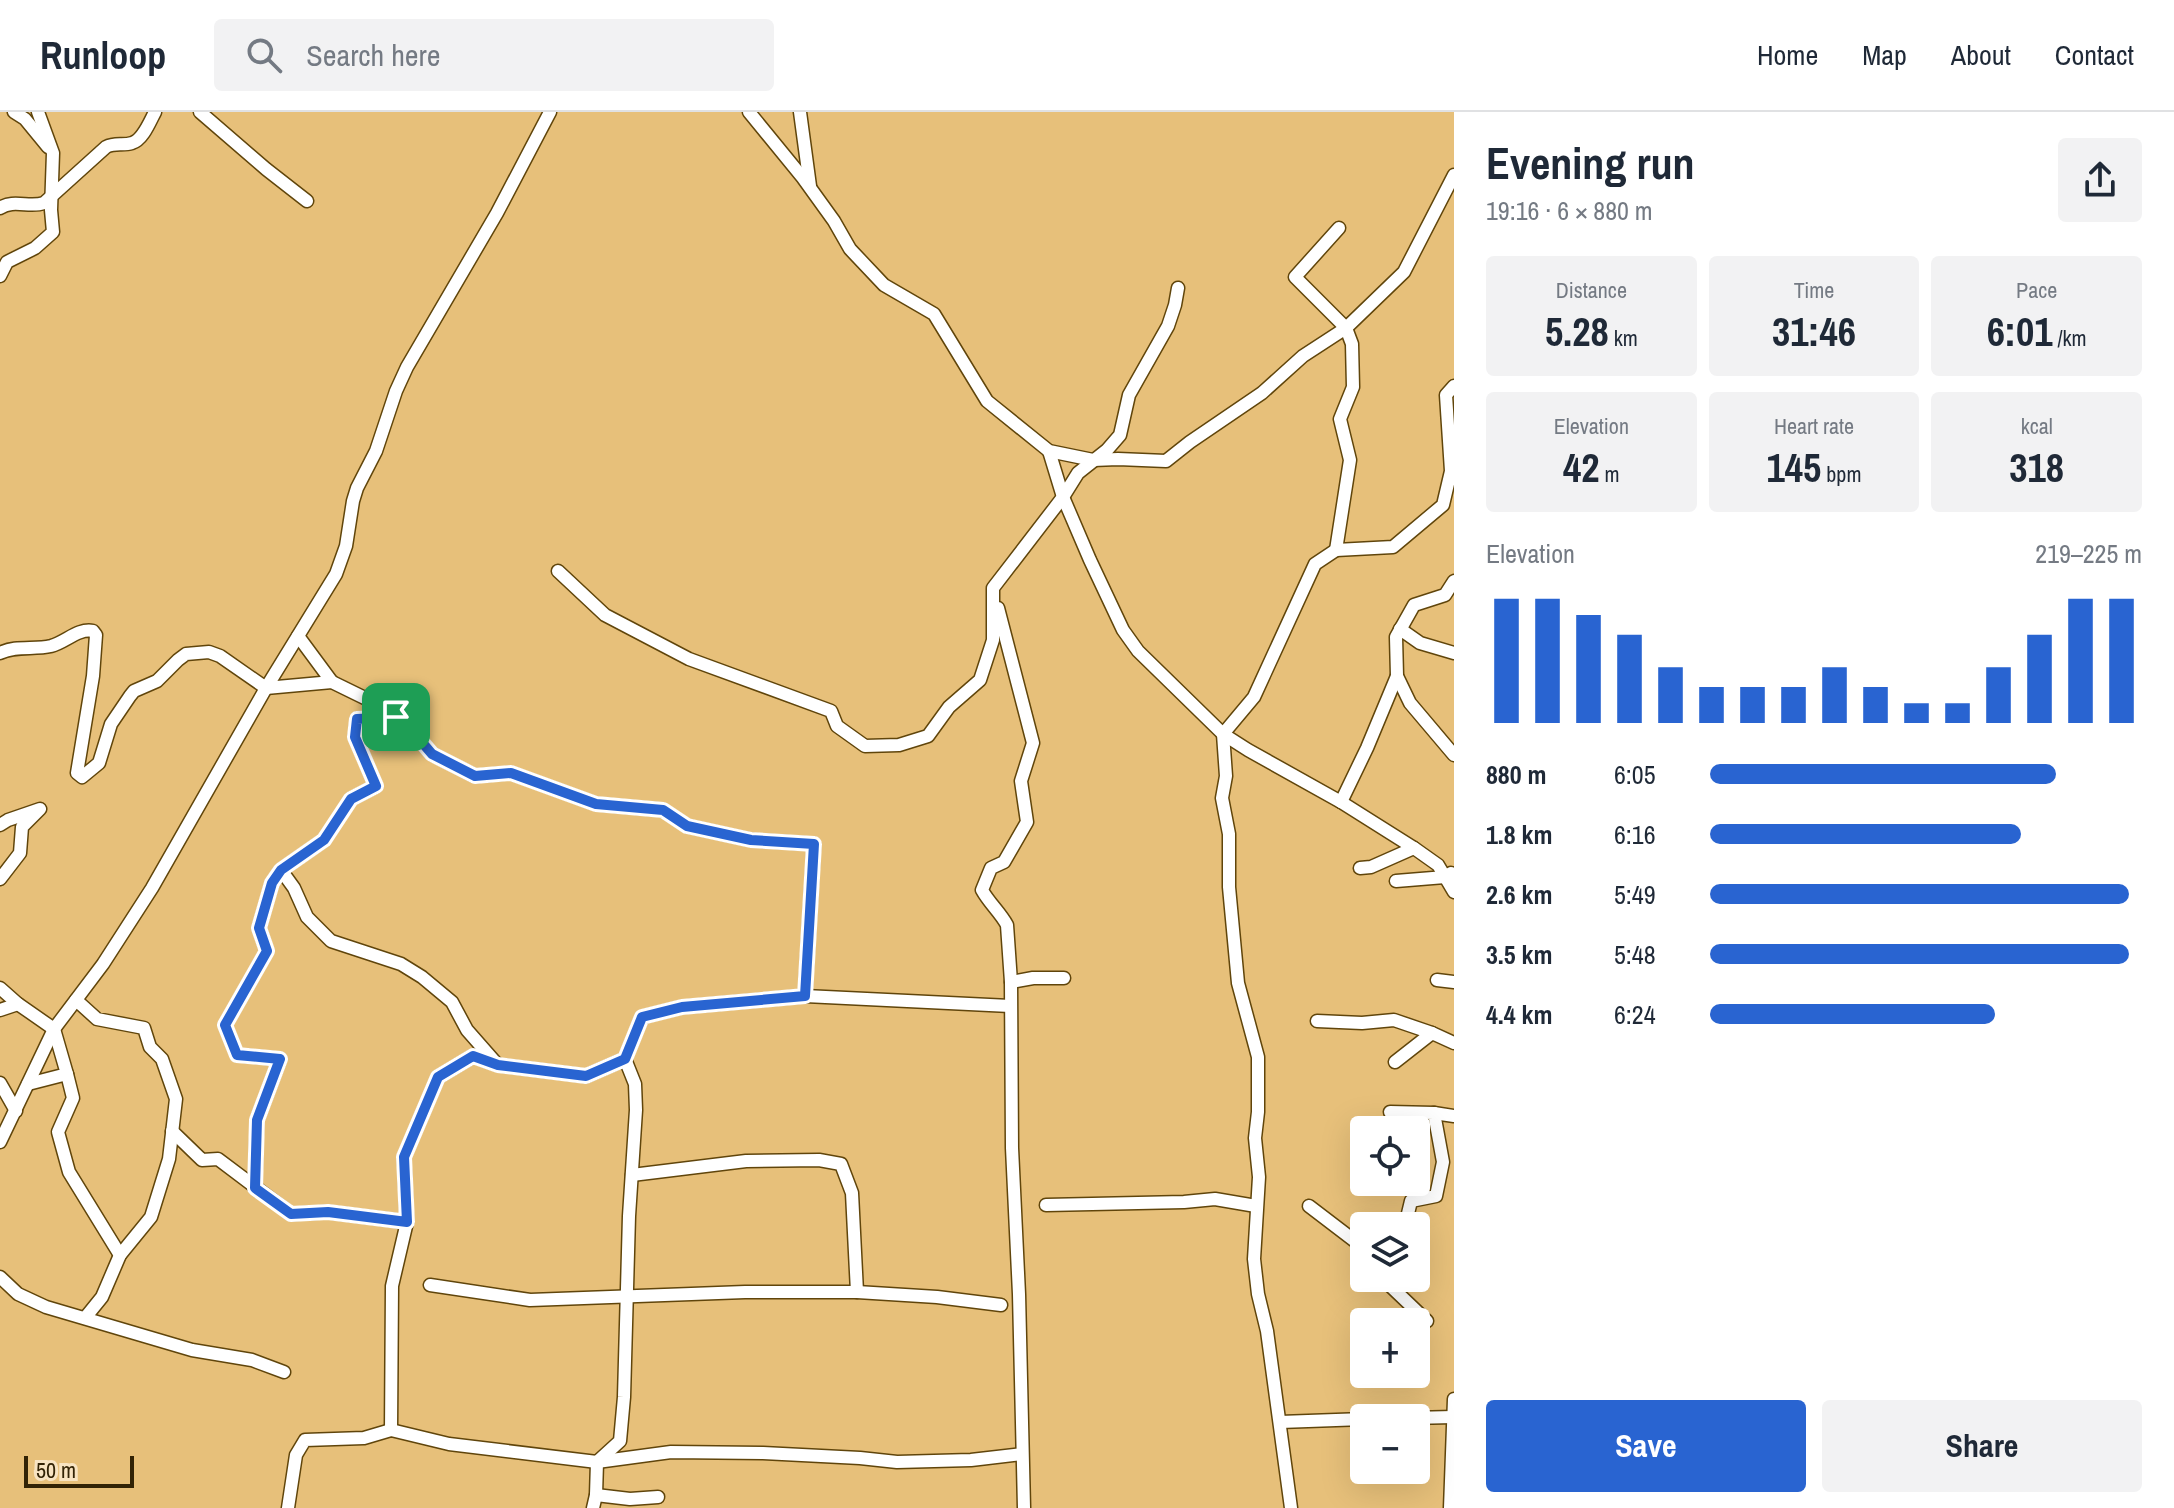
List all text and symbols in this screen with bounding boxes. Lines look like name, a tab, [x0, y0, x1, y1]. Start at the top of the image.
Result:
search box	[214, 19, 774, 91]
text: Runloop	[40, 30, 166, 81]
icon: search	[242, 33, 286, 77]
text: Search here	[306, 35, 440, 75]
text: Home	[1757, 36, 1818, 74]
text: Map	[1862, 36, 1907, 74]
text: About	[1951, 36, 2011, 74]
text: Contact	[2055, 36, 2134, 74]
text: Evening run	[1486, 133, 1695, 193]
button: share	[2058, 138, 2142, 222]
text: 19:16 · 6 × 880 m	[1486, 193, 1653, 228]
text: Distance	[1556, 275, 1627, 305]
text: Time	[1794, 275, 1834, 305]
text: Pace	[2016, 275, 2057, 305]
text: 5.28	[1545, 305, 1609, 358]
text: 31:46	[1772, 305, 1856, 358]
text: 6:01	[1987, 305, 2052, 358]
text: km	[1609, 323, 1638, 353]
text: /km	[2052, 323, 2087, 353]
text: Elevation	[1554, 411, 1629, 441]
text: Heart rate	[1774, 411, 1854, 441]
text: kcal	[2021, 411, 2053, 441]
text: 42	[1563, 441, 1600, 494]
text: 145	[1767, 441, 1821, 494]
text: 318	[2009, 441, 2064, 494]
text: m	[1600, 459, 1620, 489]
text: bpm	[1821, 459, 1861, 489]
text: Elevation	[1486, 536, 1575, 571]
text: 219–225 m	[2035, 536, 2142, 571]
pin	[362, 683, 430, 751]
icon: arrive	[374, 695, 418, 739]
text: 880 m	[1486, 757, 1546, 792]
text: 6:05	[1614, 757, 1656, 792]
text: 1.8 km	[1486, 817, 1552, 852]
text: 6:16	[1614, 817, 1656, 852]
text: 2.6 km	[1486, 877, 1552, 912]
text: 5:49	[1614, 877, 1656, 912]
text: 3.5 km	[1486, 937, 1552, 972]
text: 5:48	[1614, 937, 1656, 972]
text: 4.4 km	[1486, 997, 1552, 1032]
text: 6:24	[1614, 997, 1656, 1032]
map controls	[1350, 1116, 1430, 1484]
button: locate	[1350, 1116, 1430, 1196]
button: layers	[1350, 1212, 1430, 1292]
button: +	[1350, 1308, 1430, 1388]
button: Save	[1486, 1400, 1806, 1492]
button: Share	[1822, 1400, 2142, 1492]
button: −	[1350, 1404, 1430, 1484]
scale bar	[24, 1452, 134, 1488]
text: 50 m	[36, 1455, 76, 1485]

